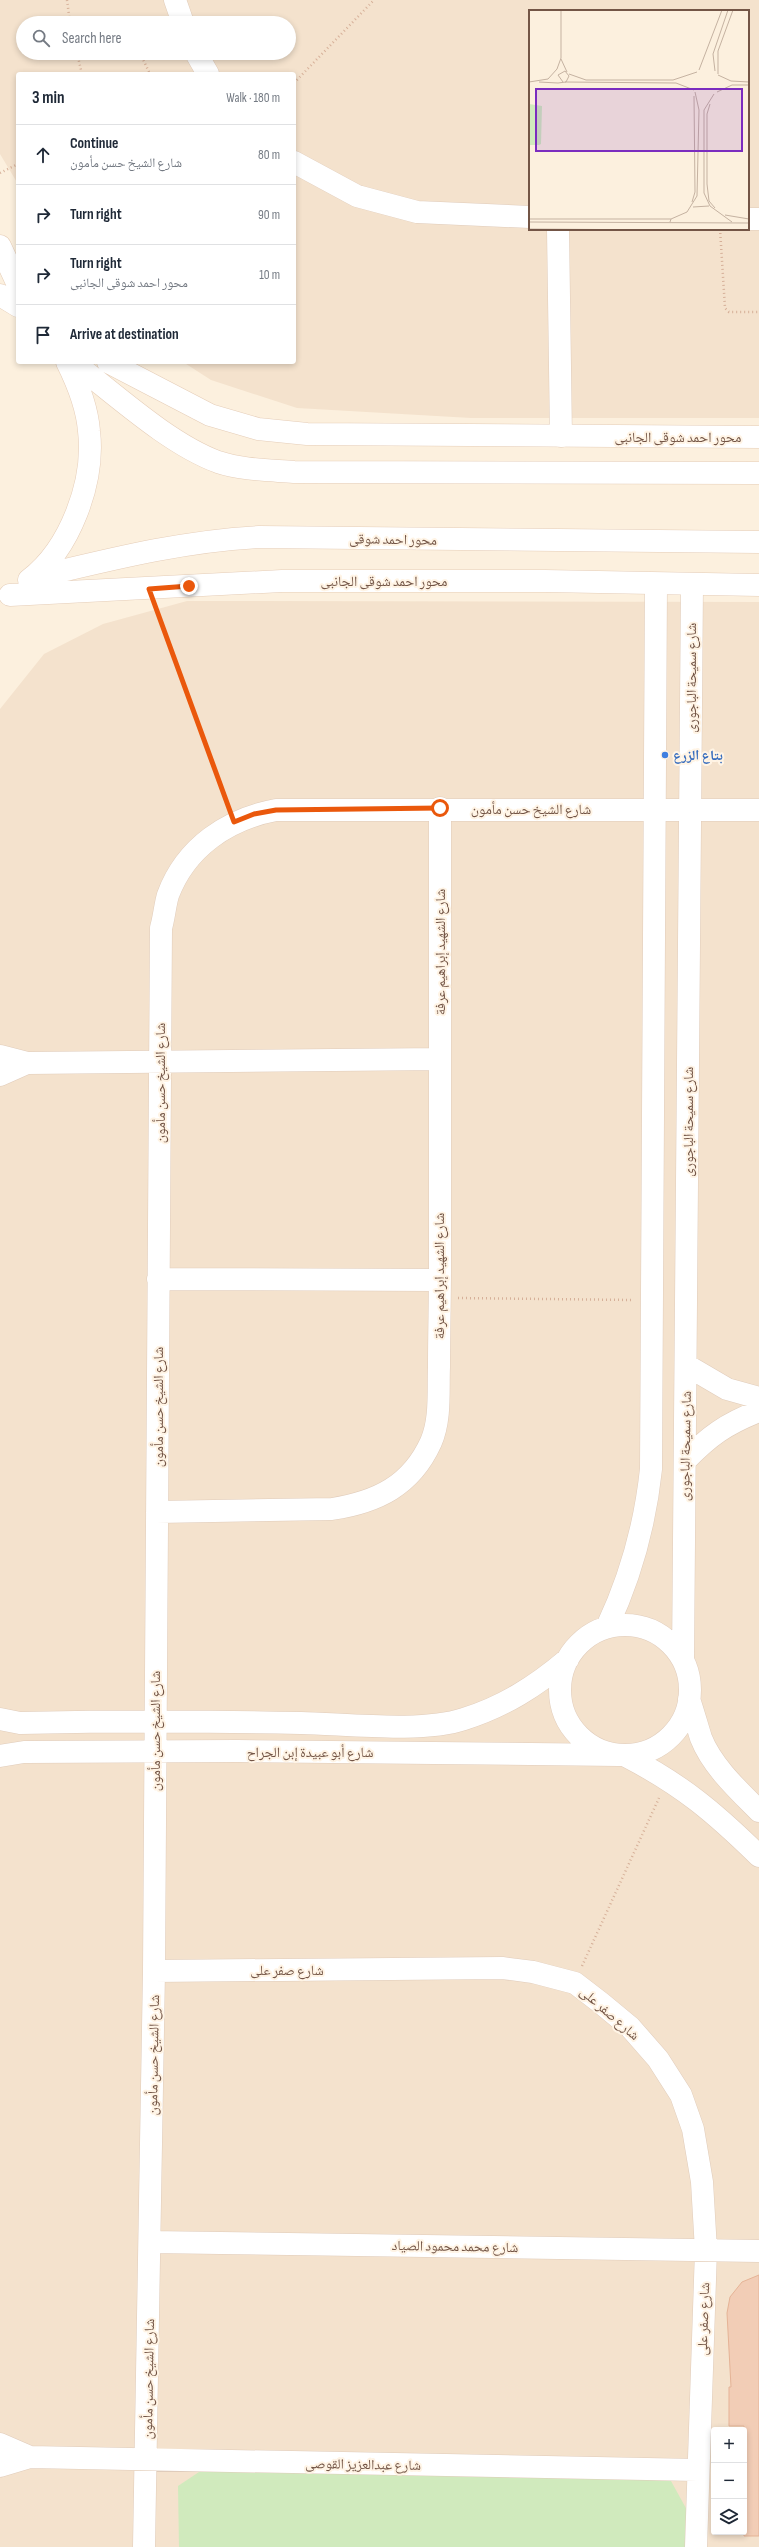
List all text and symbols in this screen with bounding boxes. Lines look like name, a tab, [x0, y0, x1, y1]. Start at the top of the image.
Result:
inset map	[529, 10, 749, 230]
search box	[16, 16, 296, 60]
icon: search	[30, 27, 52, 49]
text: Search here	[62, 29, 122, 48]
text: 3 min	[32, 88, 65, 108]
text: Walk · 180 m	[226, 90, 280, 106]
text: Continue	[70, 134, 119, 153]
icon: ahead	[32, 144, 54, 166]
text: 80 m	[258, 147, 280, 163]
text: شارع الشيخ حسن مأمون	[70, 155, 182, 171]
icon: right	[32, 204, 54, 226]
text: Turn right	[70, 205, 122, 224]
text: 90 m	[258, 207, 280, 223]
text: Turn right	[70, 254, 122, 273]
icon: right	[32, 264, 54, 286]
text: 10 m	[259, 267, 280, 283]
text: محور احمد شوقى الجانبى	[70, 275, 188, 291]
icon: arrive	[32, 324, 54, 346]
text: Arrive at destination	[70, 325, 179, 344]
street label: محور احمد شوقى الجانبى	[615, 429, 741, 446]
street label: محور احمد شوقى	[349, 530, 437, 549]
street label: محور احمد شوقى الجانبى	[321, 573, 447, 590]
route end	[180, 577, 198, 595]
street label: شارع سميحة الباجورى	[683, 623, 701, 733]
place label: بتاع الزرع	[673, 747, 723, 764]
marker: بتاع الزرع	[660, 750, 670, 760]
route start	[431, 799, 449, 817]
street label: شارع الشيخ حسن مأمون	[471, 801, 591, 819]
street label: شارع الشهيد إبراهيم عرفة	[432, 889, 450, 1015]
street label: شارع الشيخ حسن مأمون	[152, 1023, 170, 1143]
street label: شارع سميحة الباجورى	[680, 1067, 698, 1177]
street label: شارع الشهيد إبراهيم عرفة	[431, 1213, 449, 1339]
street label: شارع الشيخ حسن مأمون	[150, 1347, 168, 1467]
street label: شارع سميحة الباجورى	[676, 1391, 696, 1501]
street label: شارع الشيخ حسن مأمون	[147, 1671, 165, 1791]
street label: شارع أبو عبيدة إبن الجراح	[247, 1744, 373, 1762]
street label: شارع صفر على	[250, 1962, 324, 1980]
street label: شارع صفر على	[576, 1983, 643, 2045]
street label: شارع الشيخ حسن مأمون	[144, 1995, 164, 2116]
street label: شارع محمد محمود الصياد	[391, 2237, 519, 2257]
street label: شارع صفر على	[694, 2282, 714, 2356]
street label: شارع الشيخ حسن مأمون	[139, 2319, 159, 2440]
map controls	[711, 2427, 747, 2535]
button: +	[711, 2427, 747, 2463]
street label: شارع عبدالعزيز القوصى	[305, 2455, 421, 2475]
button: −	[711, 2463, 747, 2499]
button: layers	[711, 2499, 747, 2535]

